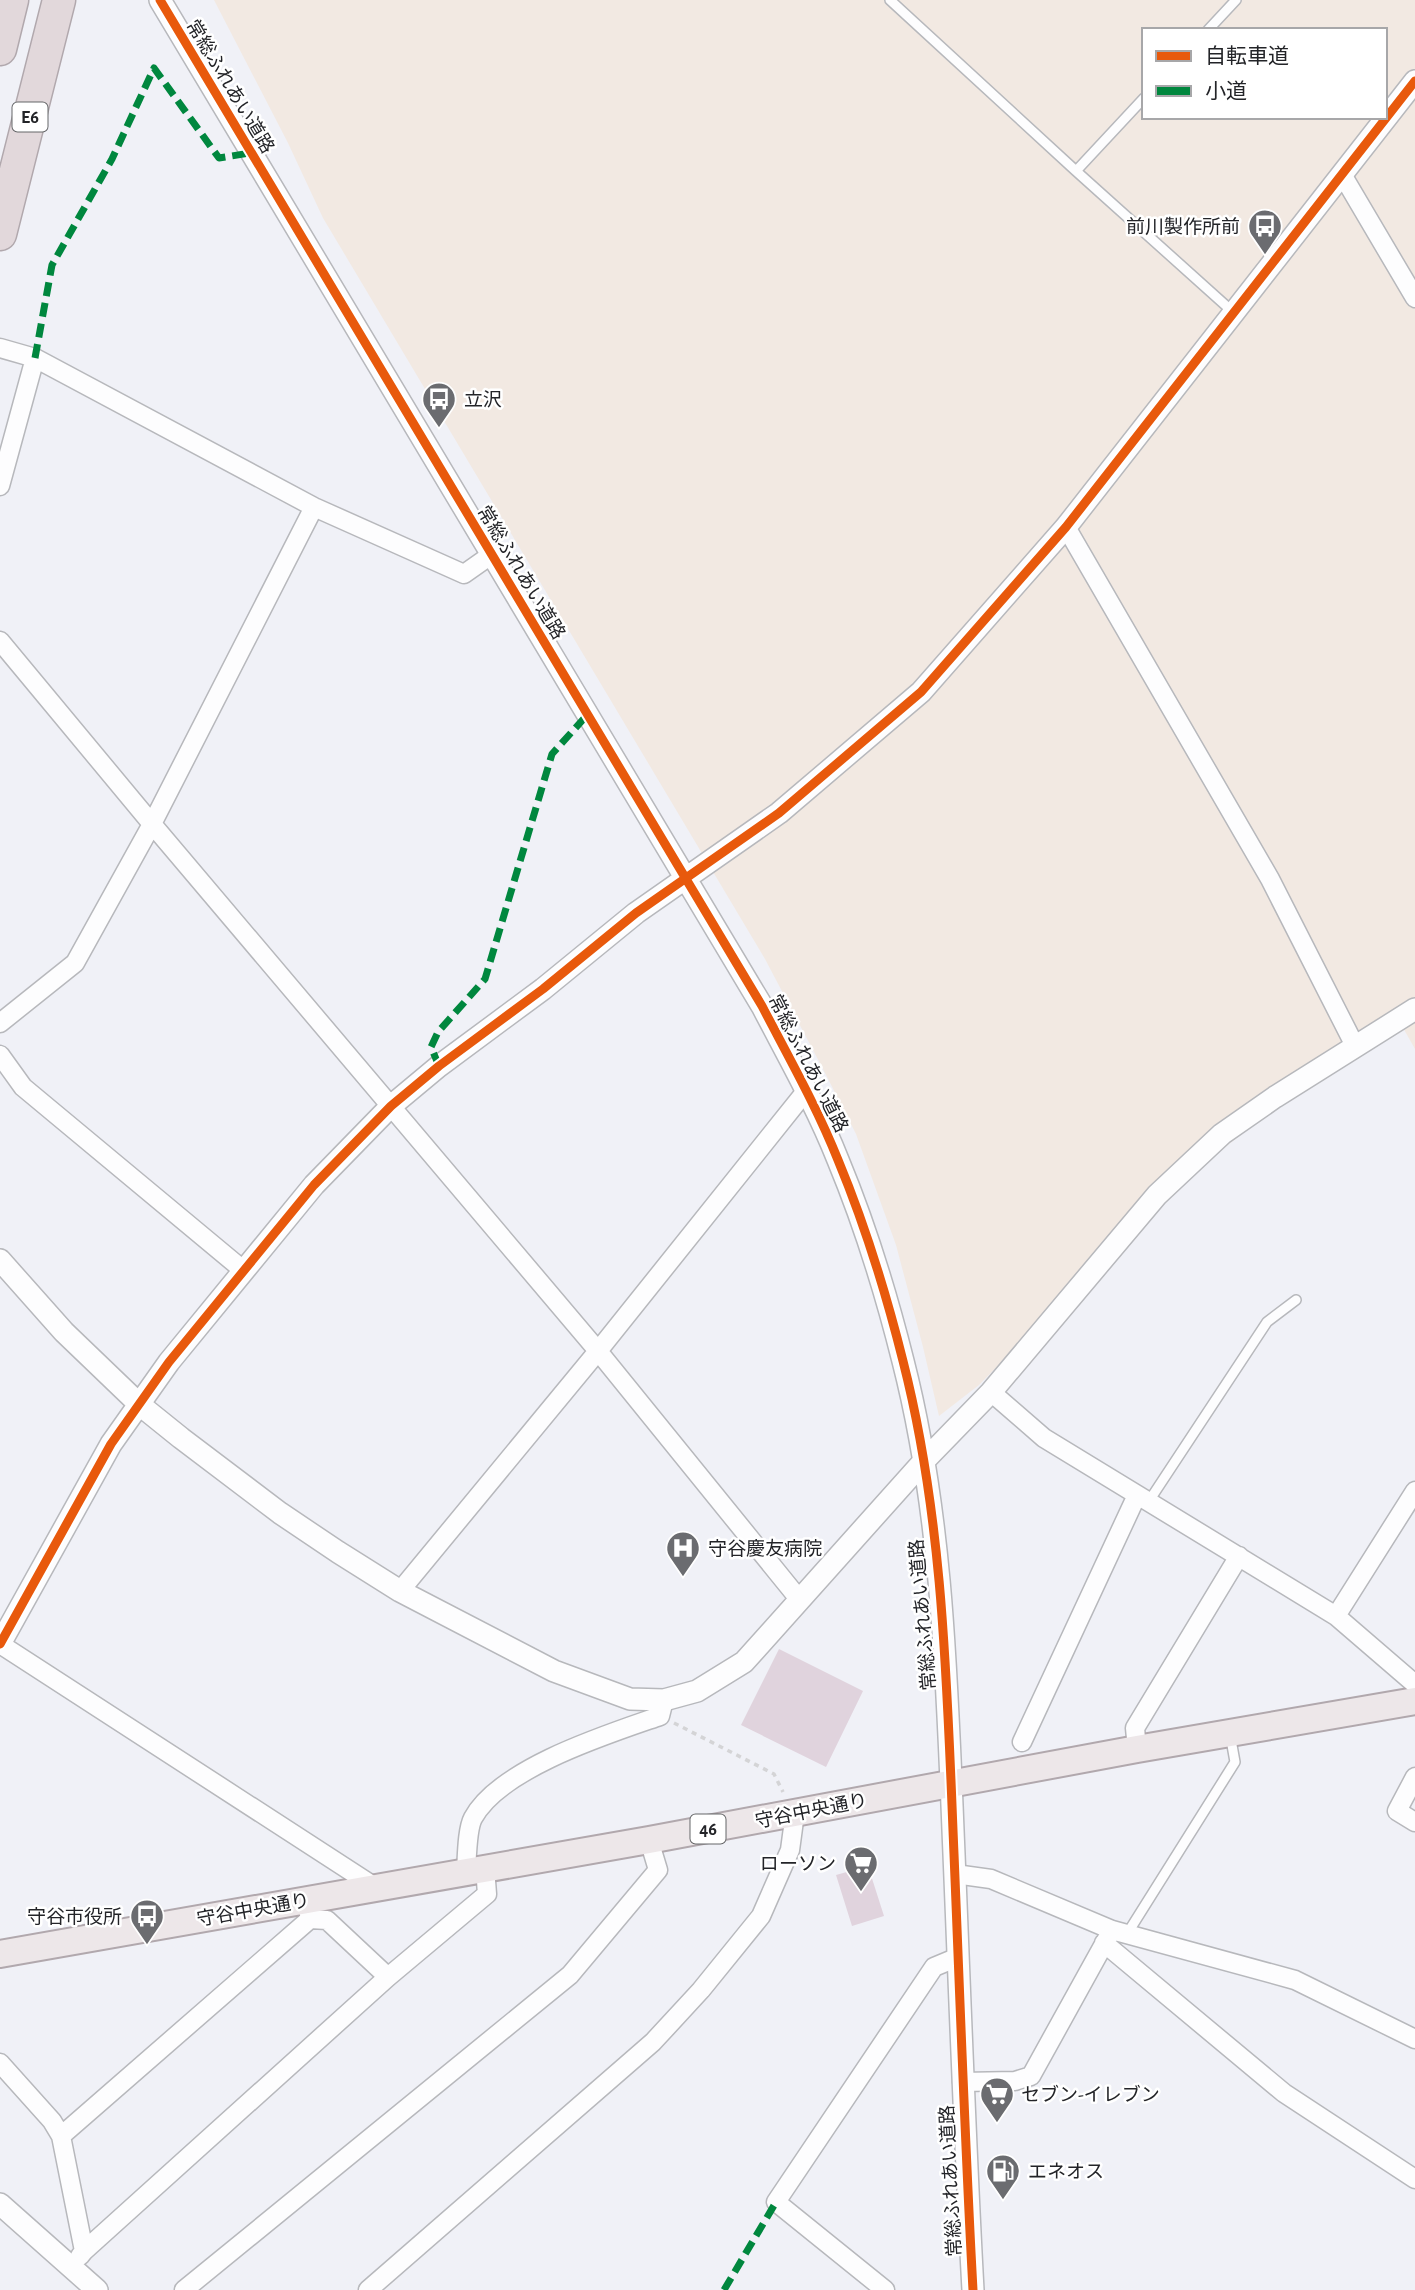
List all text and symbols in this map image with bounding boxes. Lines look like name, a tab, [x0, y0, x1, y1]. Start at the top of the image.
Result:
street label: 常総ふれあい道路	[182, 16, 278, 157]
legend	[1142, 28, 1387, 119]
text: 自転車道	[1205, 45, 1289, 67]
text: 小道	[1205, 80, 1247, 102]
road number: E6	[12, 103, 48, 132]
bus stop icon: 前川製作所前	[1246, 207, 1284, 256]
place label: 前川製作所前	[1126, 216, 1240, 237]
bus stop icon: 立沢	[420, 380, 458, 429]
place label: 立沢	[464, 390, 502, 410]
street label: 常総ふれあい道路	[473, 502, 569, 643]
street label: 常総ふれあい道路	[765, 991, 852, 1136]
hospital icon: 守谷慶友病院	[664, 1529, 702, 1578]
place label: 守谷慶友病院	[708, 1538, 822, 1559]
street label: 常総ふれあい道路	[906, 1538, 940, 1692]
street label: 守谷中央通り	[753, 1789, 869, 1832]
road number: 46	[690, 1814, 726, 1843]
supermarket icon: ローソン	[842, 1844, 880, 1893]
place label: ローソン	[760, 1855, 836, 1874]
street label: 守谷中央通り	[195, 1889, 311, 1930]
bus stop icon: 守谷市役所	[128, 1897, 166, 1946]
place label: 守谷市役所	[27, 1906, 122, 1927]
supermarket icon: セブン-イレブン	[978, 2075, 1016, 2124]
place label: セブン-イレブン	[1021, 2084, 1160, 2105]
street label: 常総ふれあい道路	[937, 2105, 965, 2257]
fuel station icon: エネオス	[984, 2152, 1022, 2201]
place label: エネオス	[1028, 2162, 1104, 2182]

